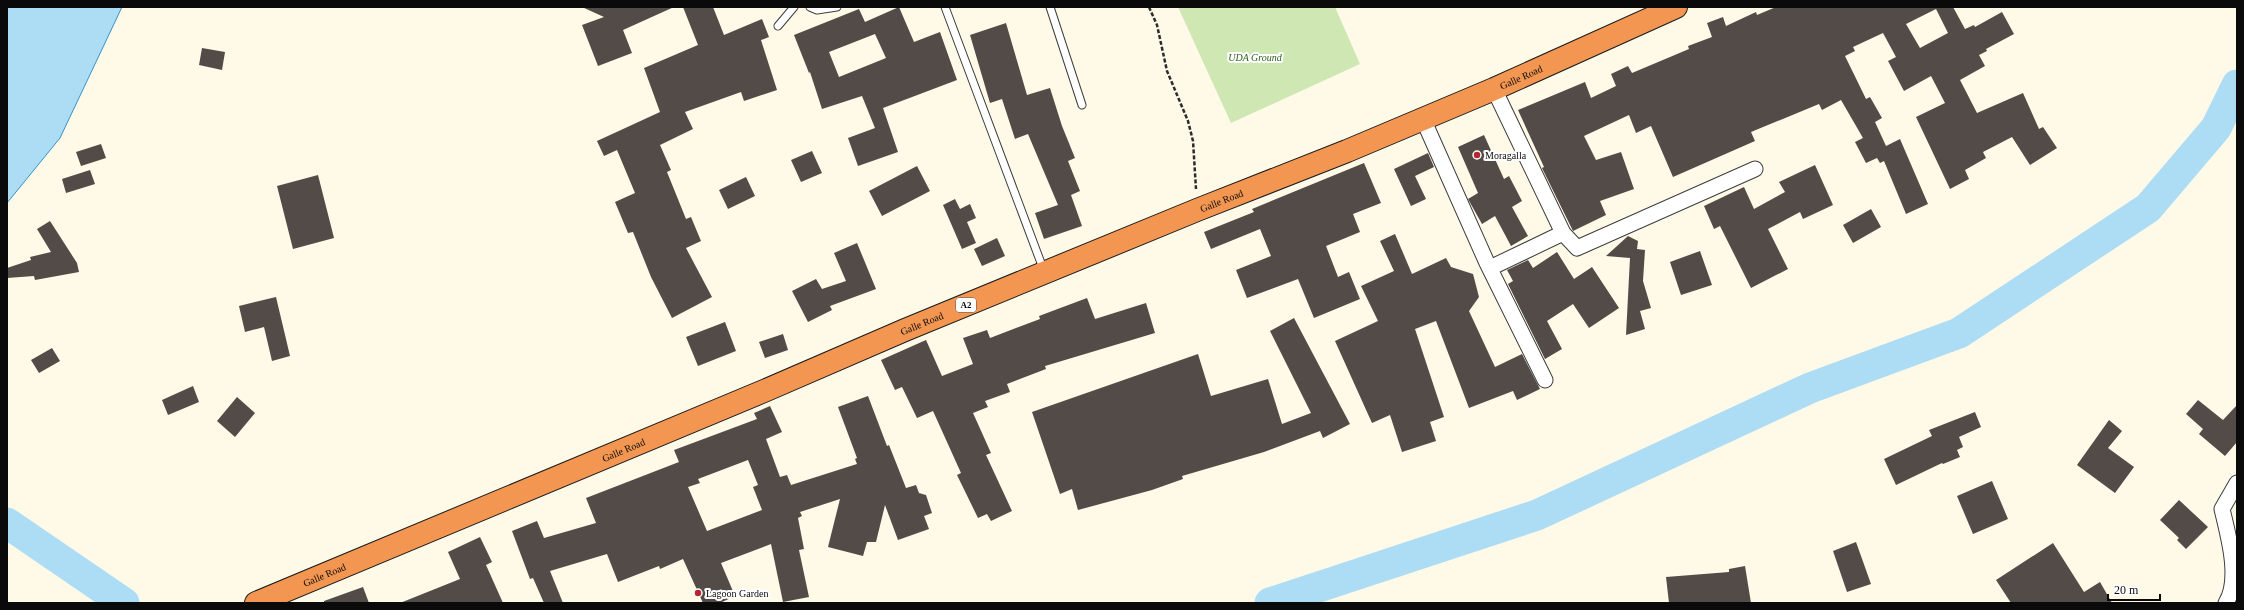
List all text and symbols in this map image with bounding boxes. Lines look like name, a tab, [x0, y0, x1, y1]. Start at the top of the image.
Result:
park label: UDA Ground	[1228, 52, 1283, 63]
street label: Galle Road	[1498, 63, 1544, 91]
marker: Moragalla	[1472, 150, 1482, 160]
place label: Moragalla	[1485, 150, 1527, 161]
street label: Galle Road	[1198, 187, 1244, 214]
road number: A2	[956, 298, 976, 312]
street label: Galle Road	[898, 309, 945, 337]
street label: Galle Road	[600, 436, 646, 464]
street label: Galle Road	[301, 561, 347, 588]
scale bar	[2108, 576, 2160, 602]
text: 20 m	[2114, 583, 2139, 597]
marker: Lagoon Garden	[693, 588, 703, 598]
place label: Lagoon Garden	[706, 588, 768, 599]

